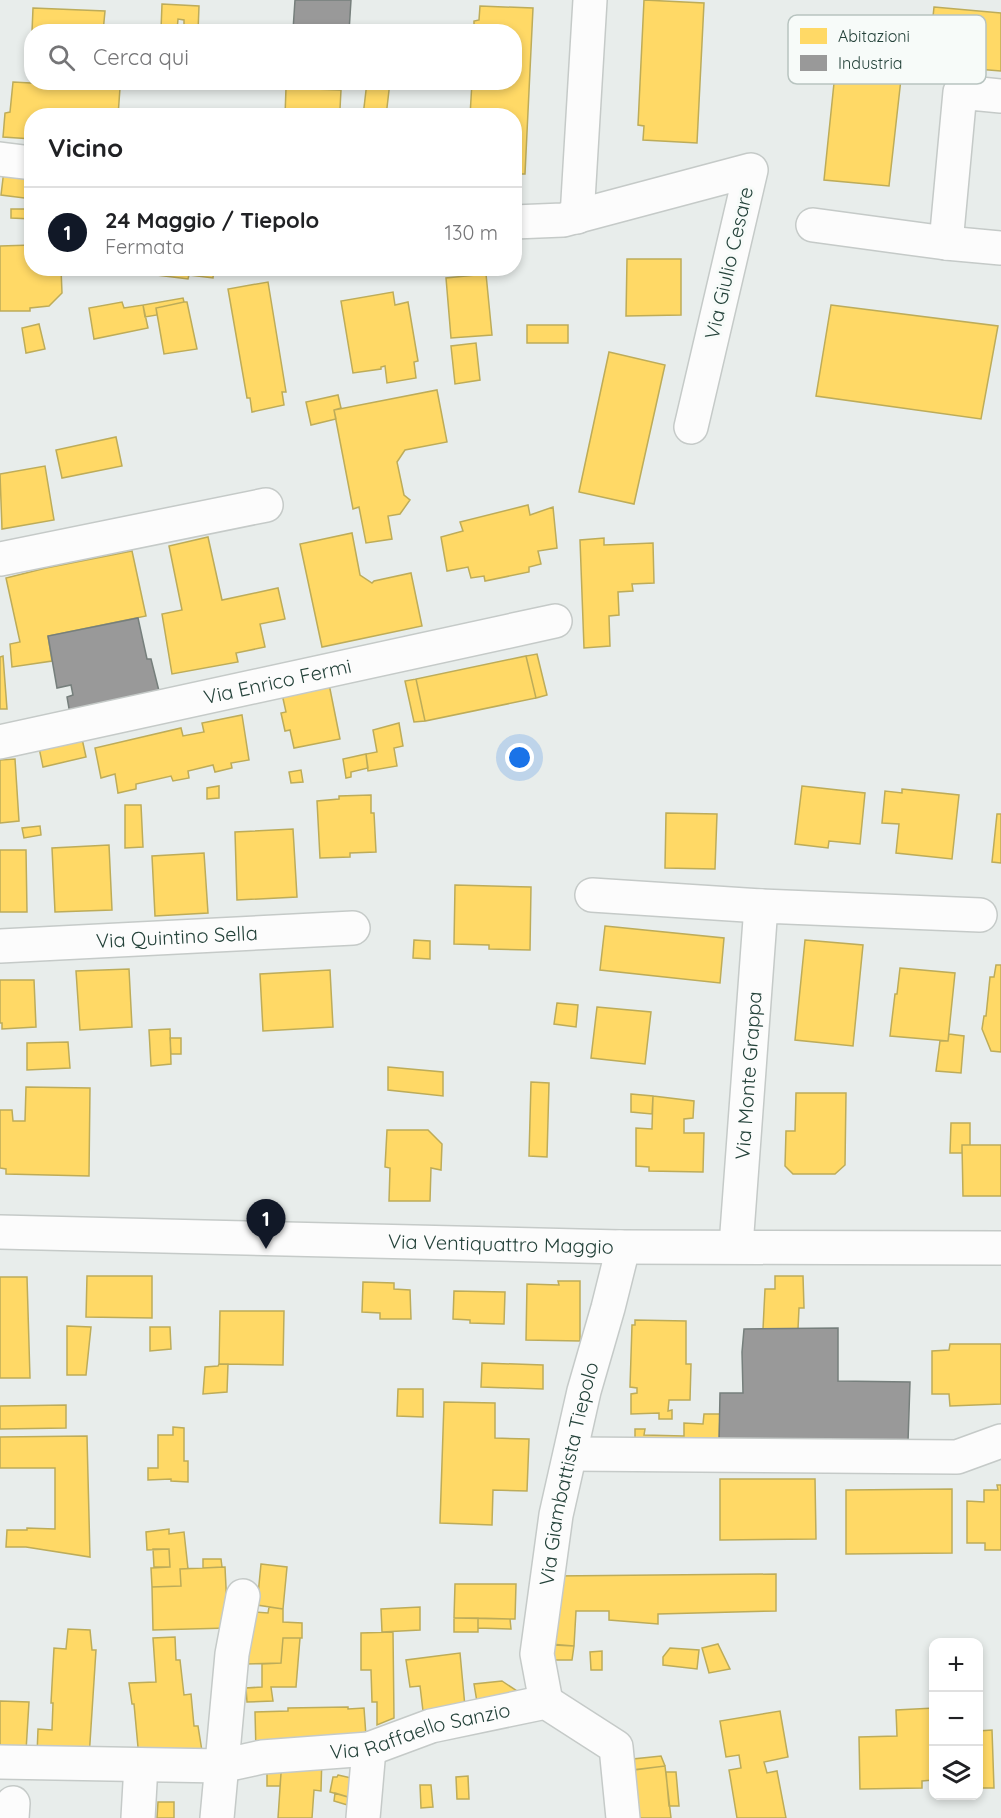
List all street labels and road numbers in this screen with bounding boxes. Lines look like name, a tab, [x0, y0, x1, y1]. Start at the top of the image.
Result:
street label: Via Giulio Cesare	[699, 184, 758, 342]
street label: Via Enrico Fermi	[201, 653, 354, 709]
street label: Via Quintino Sella	[95, 920, 258, 953]
street label: Via Monte Grappa	[729, 990, 767, 1160]
street label: Via Ventiquattro Maggio	[388, 1228, 614, 1259]
street label: Via Giambattista Tiepolo	[533, 1359, 604, 1587]
street label: Via Raffaello Sanzio	[329, 1697, 512, 1764]

